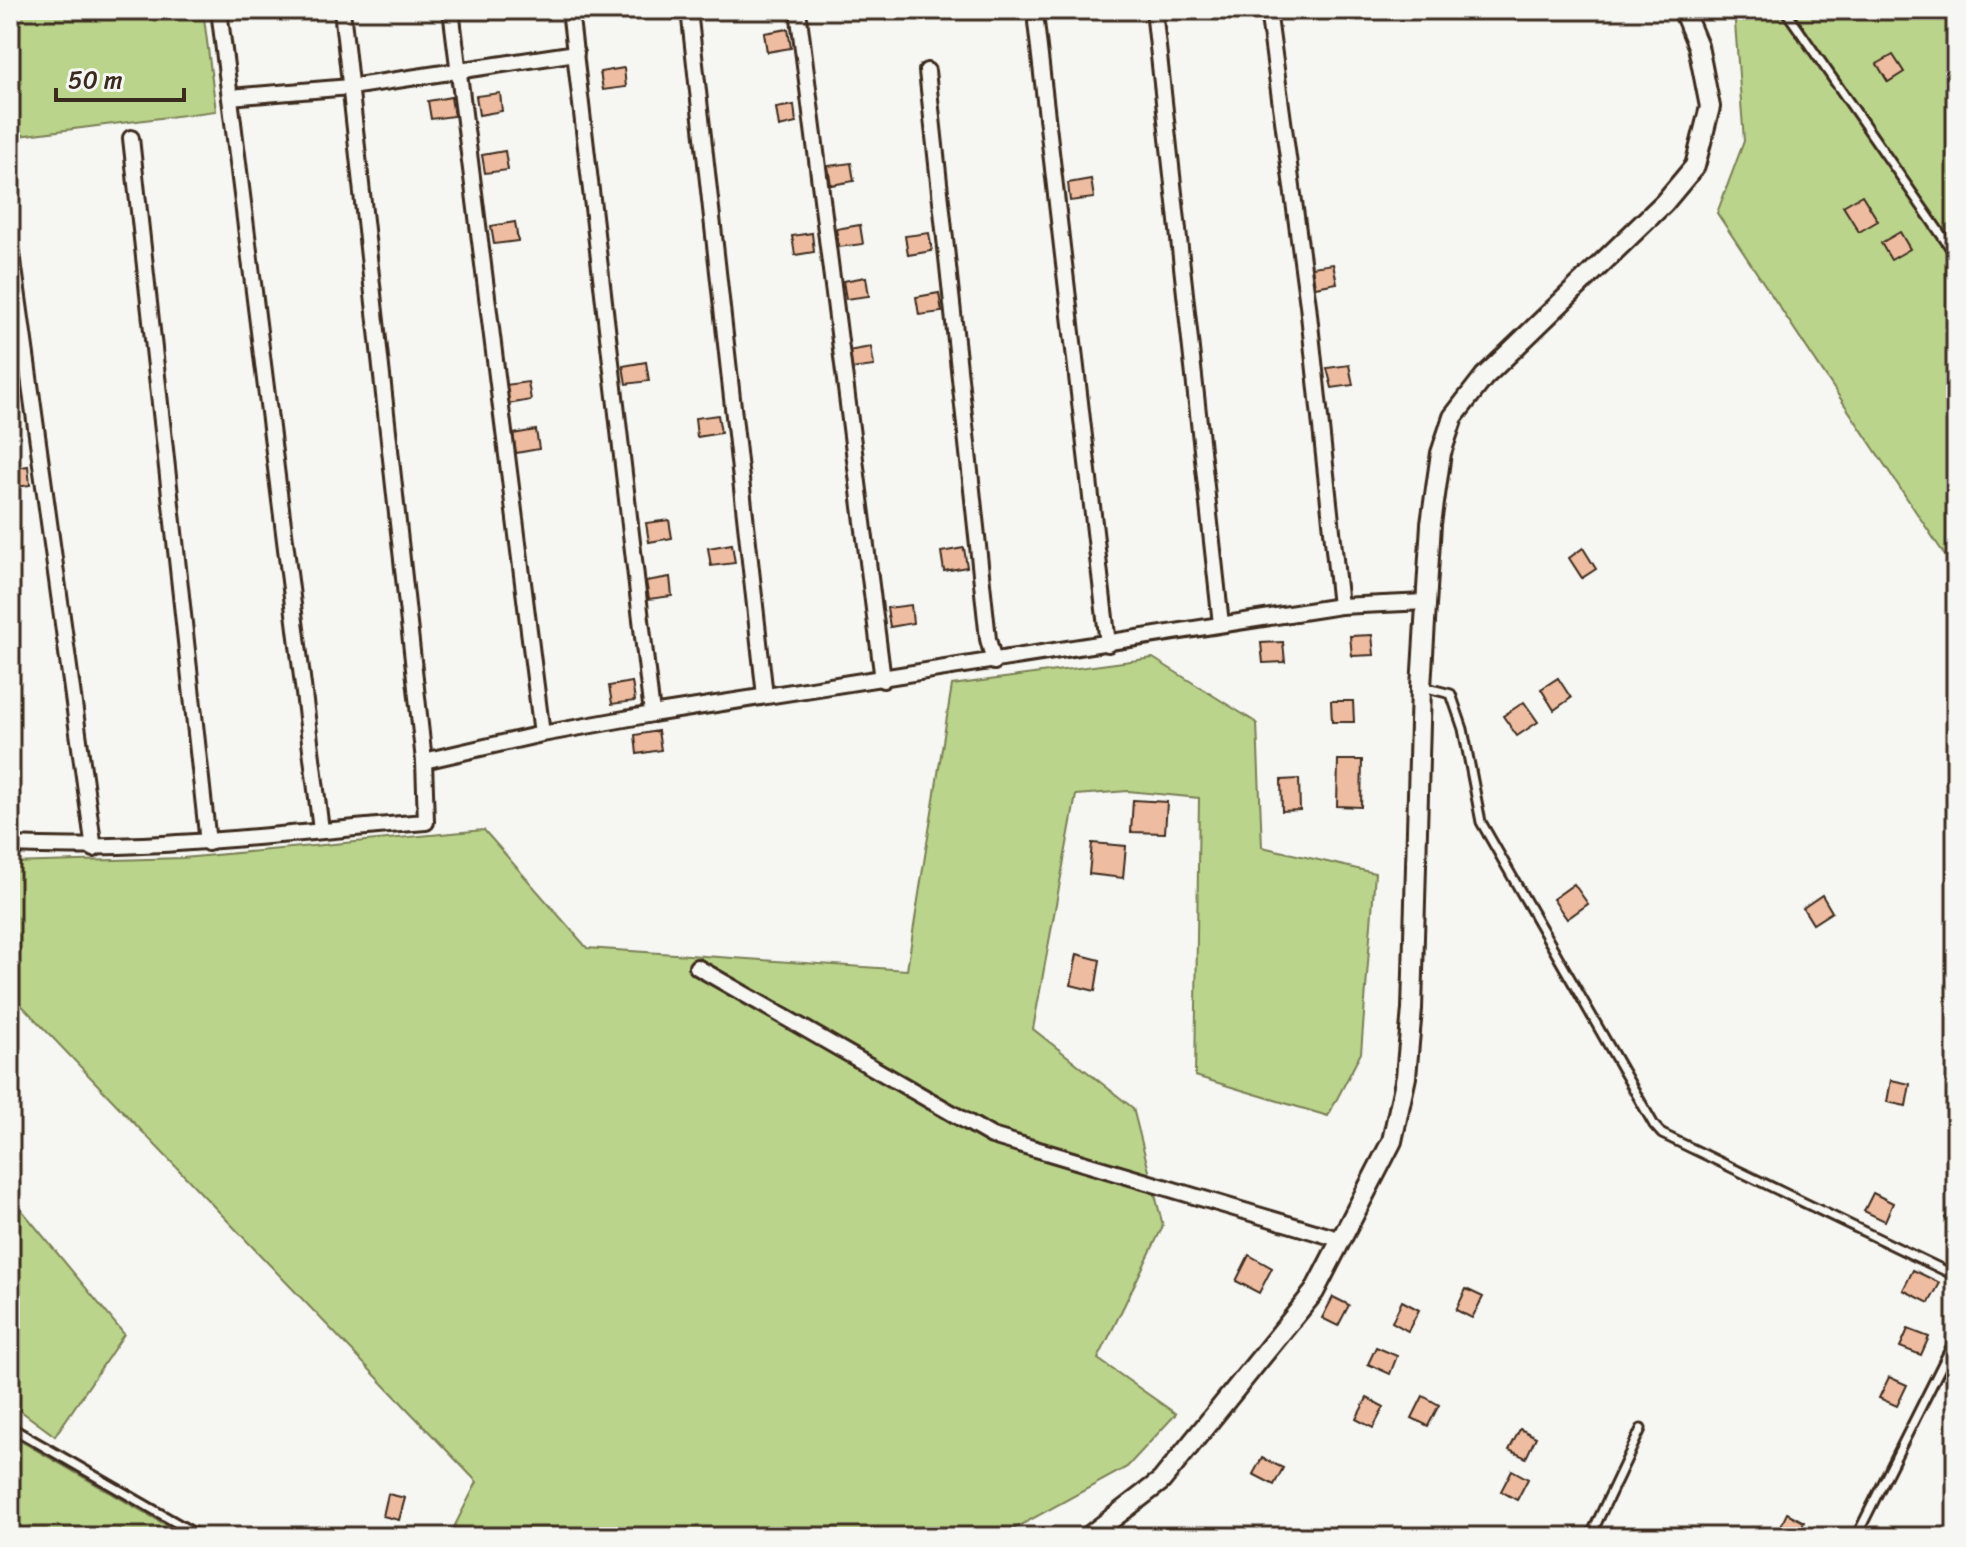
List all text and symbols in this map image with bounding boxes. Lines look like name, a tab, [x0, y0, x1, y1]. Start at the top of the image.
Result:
scale bar	[56, 52, 184, 102]
text: 50 m	[68, 59, 123, 101]

